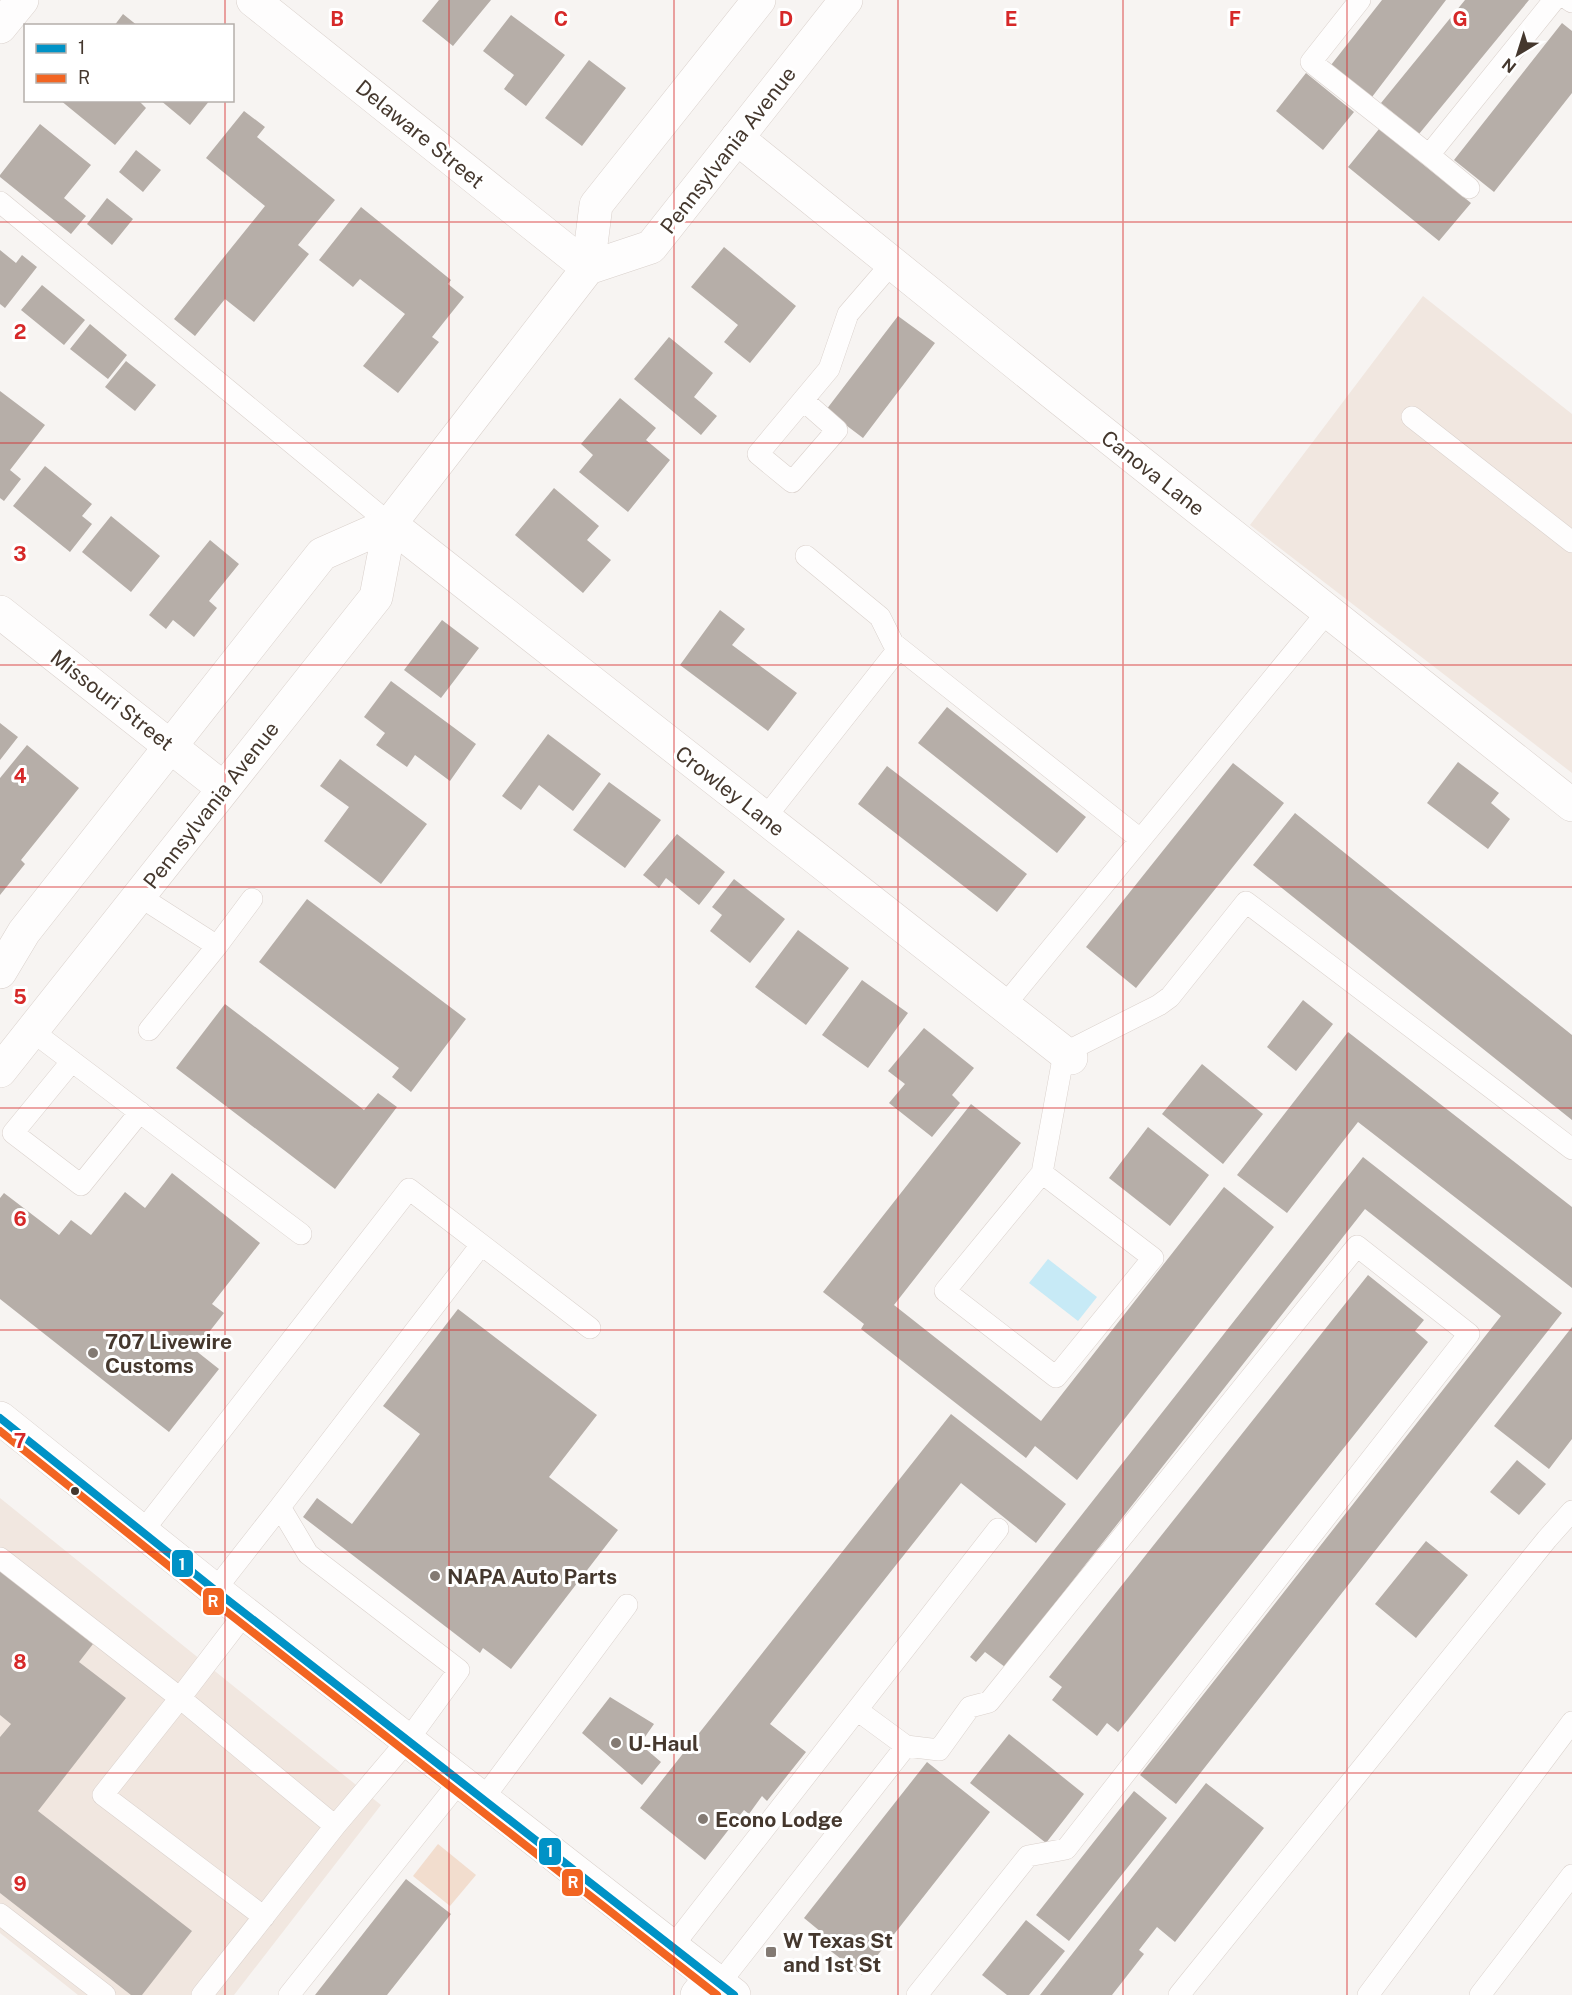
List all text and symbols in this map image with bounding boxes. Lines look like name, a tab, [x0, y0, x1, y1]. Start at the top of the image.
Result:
text: B	[330, 7, 344, 31]
text: C	[554, 7, 568, 31]
text: D	[779, 7, 793, 31]
text: E	[1005, 7, 1017, 31]
text: F	[1229, 7, 1241, 31]
text: G	[1452, 7, 1468, 31]
legend	[24, 24, 234, 102]
north arrow	[1488, 24, 1548, 84]
text: 1	[78, 37, 85, 58]
text: N	[1498, 54, 1520, 77]
street label: Pennsylvania Avenue	[655, 61, 801, 239]
text: R	[78, 67, 90, 88]
street label: Delaware Street	[351, 75, 489, 193]
text: 2	[14, 320, 26, 344]
street label: Canova Lane	[1096, 425, 1210, 521]
text: 3	[13, 542, 27, 566]
street label: Missouri Street	[46, 644, 178, 756]
street label: Pennsylvania Avenue	[138, 716, 284, 894]
street label: Crowley Lane	[670, 741, 790, 841]
text: 4	[13, 764, 27, 788]
text: 5	[13, 985, 27, 1009]
text: 6	[13, 1207, 27, 1231]
place label: 707 Livewire Customs	[105, 1329, 232, 1378]
marker: 707 Livewire Customs	[86, 1346, 100, 1360]
text: 7	[14, 1429, 26, 1453]
unlabelled marker	[69, 1485, 81, 1497]
line badge: 1	[171, 1549, 194, 1578]
text: 1	[179, 1555, 185, 1574]
place label: NAPA Auto Parts	[447, 1564, 617, 1589]
marker: NAPA Auto Parts	[428, 1569, 442, 1583]
line badge: R	[202, 1587, 225, 1616]
text: R	[207, 1592, 219, 1611]
text: 8	[13, 1650, 27, 1674]
place label: U-Haul	[628, 1731, 699, 1756]
marker: U-Haul	[609, 1736, 623, 1750]
place label: Econo Lodge	[715, 1807, 843, 1832]
marker: Econo Lodge	[696, 1812, 710, 1826]
line badge: 1	[538, 1837, 562, 1866]
text: 1	[547, 1842, 553, 1861]
line badge: R	[561, 1868, 584, 1897]
text: 9	[13, 1872, 27, 1896]
text: R	[567, 1873, 579, 1892]
place label: W Texas St and 1st St	[783, 1928, 893, 1977]
marker: W Texas St and 1st St	[764, 1945, 778, 1959]

